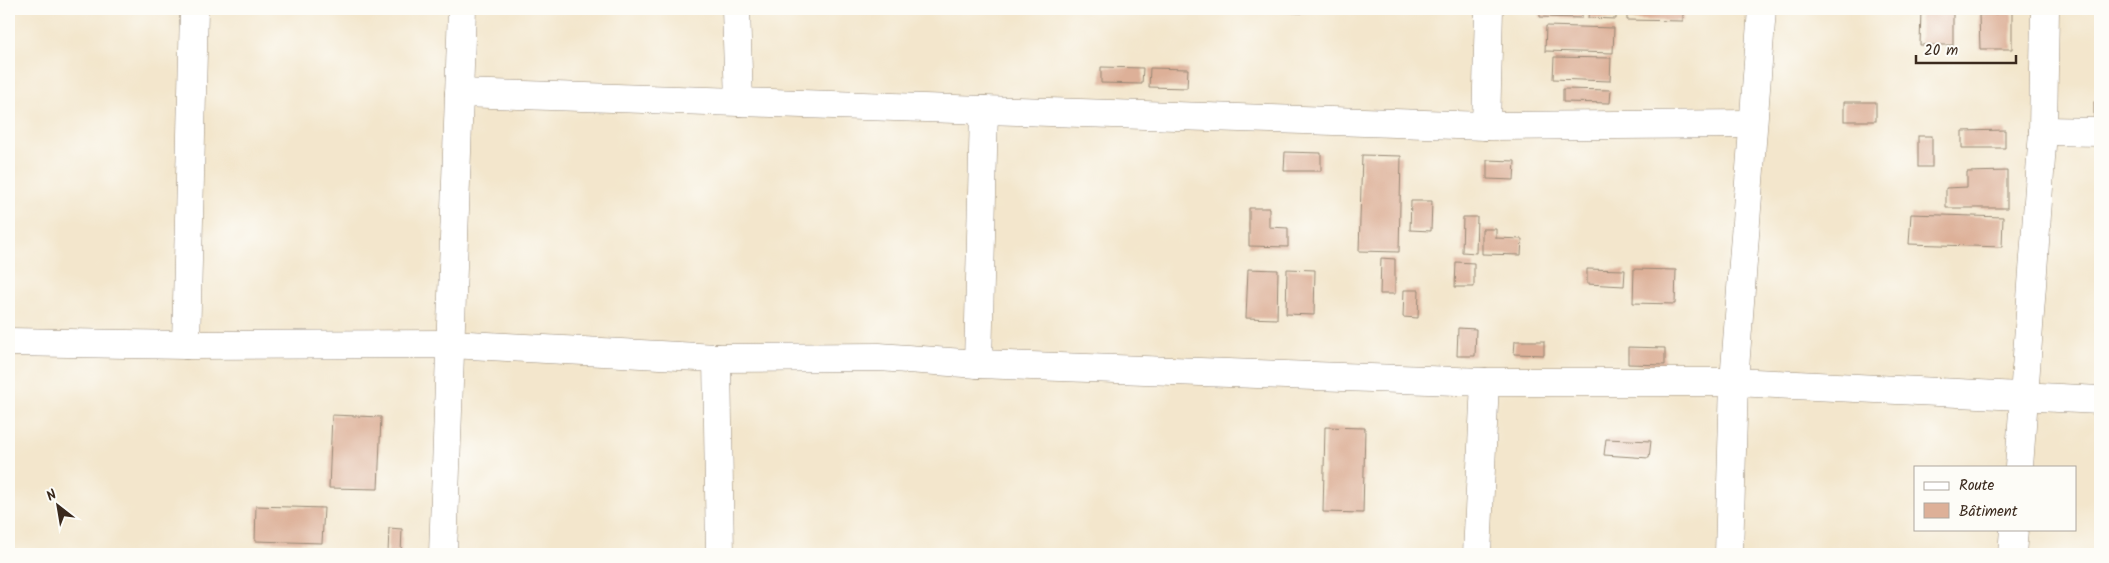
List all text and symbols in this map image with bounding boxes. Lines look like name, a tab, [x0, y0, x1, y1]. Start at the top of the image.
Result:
scale bar	[1916, 32, 2016, 64]
text: 20 m	[1924, 39, 1958, 63]
legend	[1914, 466, 2076, 530]
text: Route	[1959, 474, 1995, 498]
north arrow	[32, 480, 82, 530]
text: N	[42, 484, 61, 507]
text: Bâtiment	[1959, 500, 2018, 524]

